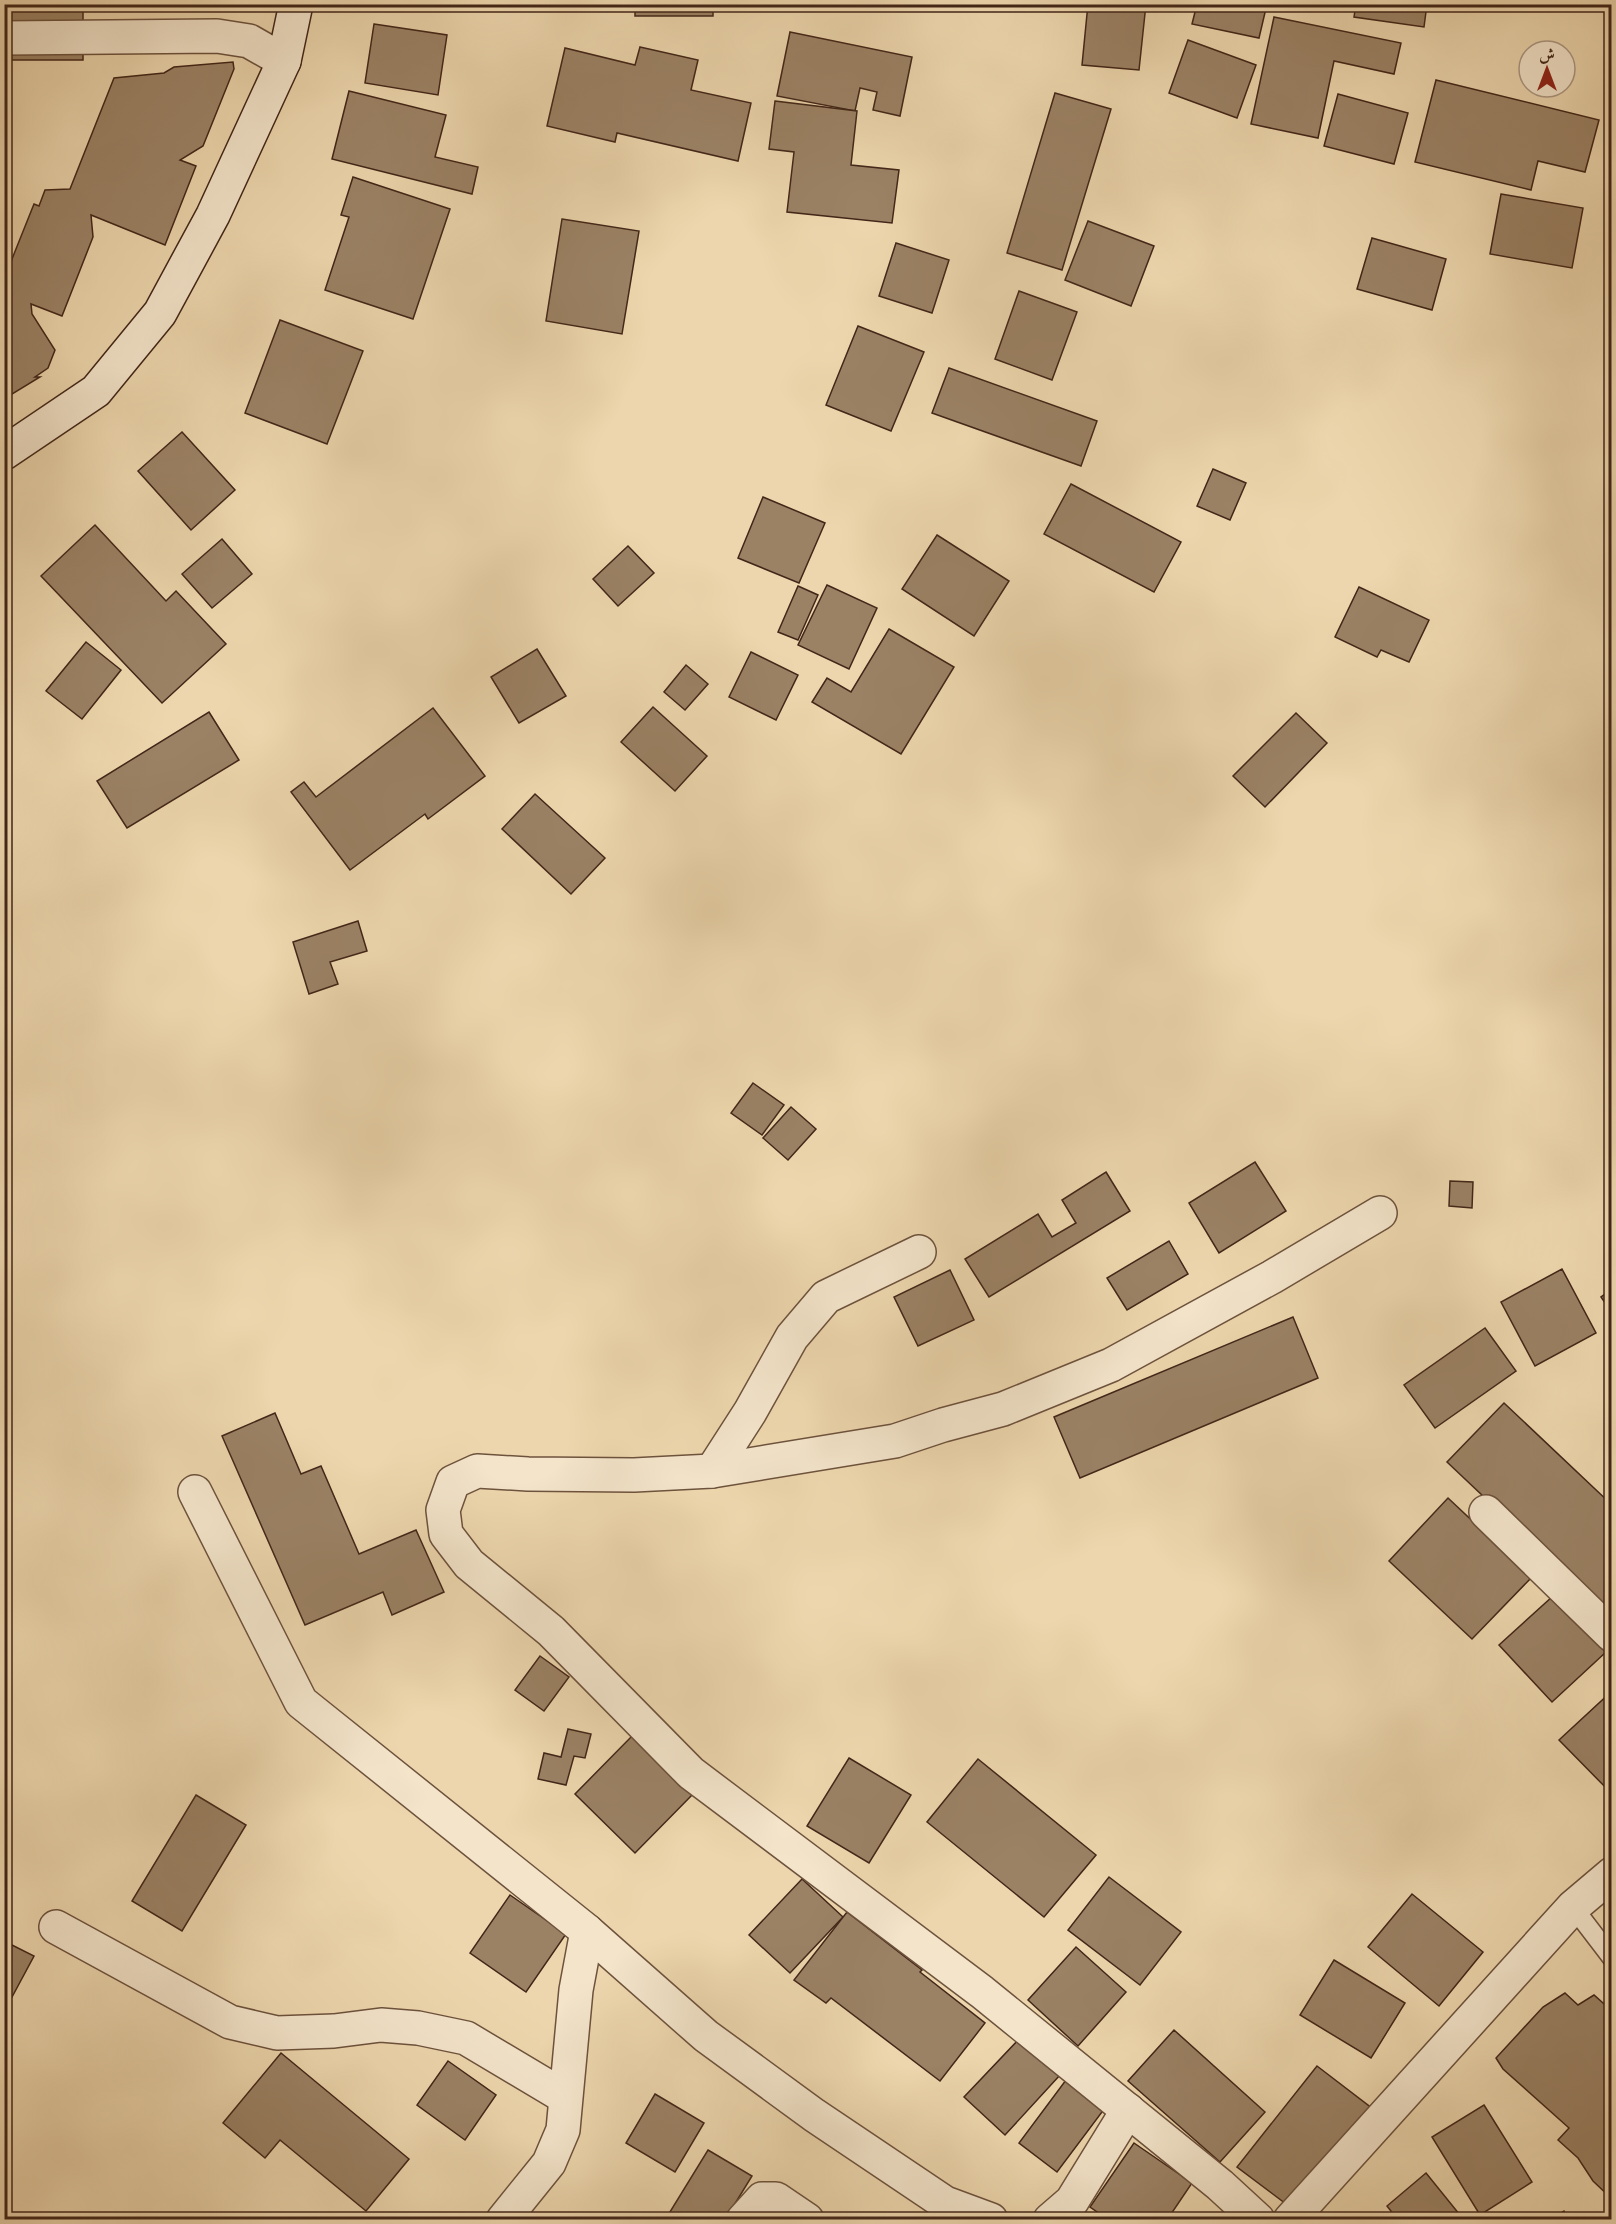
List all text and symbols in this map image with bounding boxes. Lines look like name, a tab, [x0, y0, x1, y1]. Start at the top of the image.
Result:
north arrow	[1517, 39, 1577, 99]
text: ش	[1539, 45, 1555, 65]

